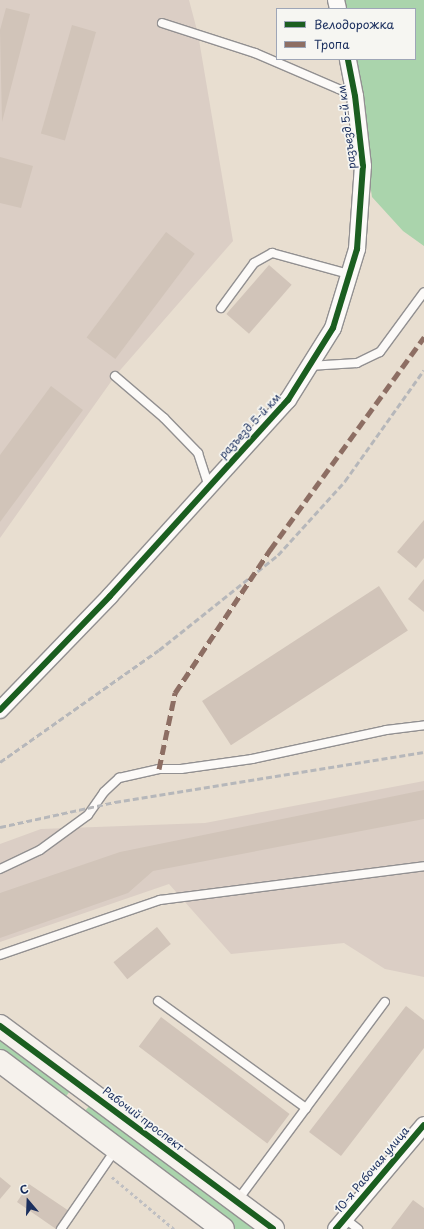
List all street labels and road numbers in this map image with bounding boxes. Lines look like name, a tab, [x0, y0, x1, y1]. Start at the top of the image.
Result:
street label: разъезд 5-й км	[335, 84, 359, 170]
street label: разъезд 5-й км	[216, 391, 284, 461]
street label: Рабочий проспект	[100, 1084, 186, 1154]
street label: 10-я Рабочая улица	[332, 1124, 412, 1216]

